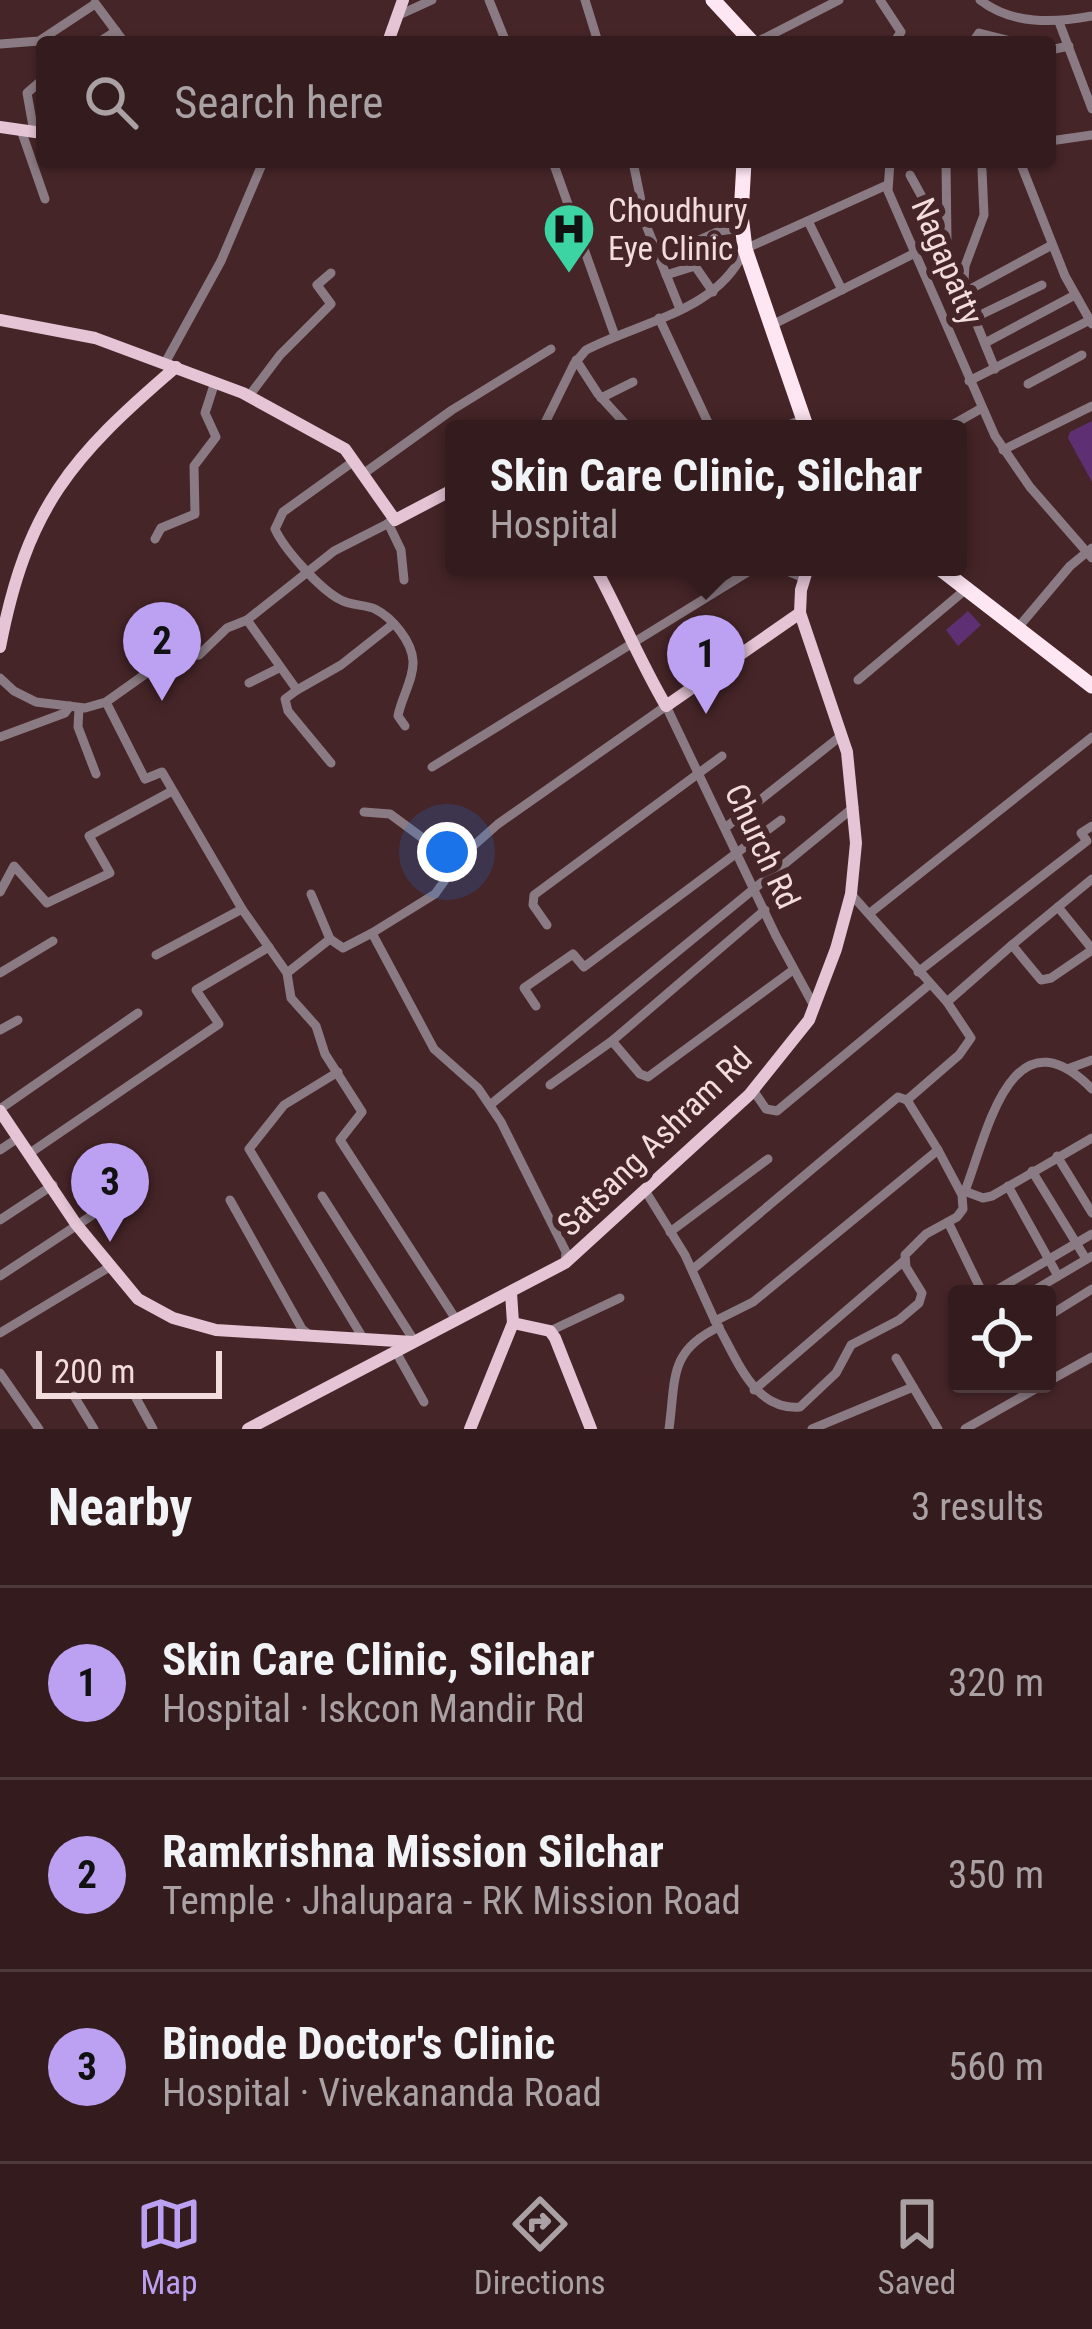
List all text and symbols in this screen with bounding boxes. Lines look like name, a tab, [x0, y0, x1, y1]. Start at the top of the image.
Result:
search box	[36, 36, 1056, 168]
icon: search	[78, 69, 144, 135]
text: Search here	[174, 76, 383, 129]
place label: Choudhury Eye Clinic	[608, 191, 748, 268]
street label: Nagapatty	[903, 192, 992, 331]
hospital icon: Choudhury Eye Clinic	[541, 201, 597, 275]
popup	[445, 420, 967, 576]
text: Skin Care Clinic, Silchar	[490, 449, 922, 502]
text: Hospital	[490, 502, 619, 548]
pin: 2	[123, 602, 201, 701]
pin: 1	[667, 615, 745, 714]
street label: Church Rd	[717, 778, 808, 915]
your location	[417, 822, 477, 882]
street label: Satsang Ashram Rd	[549, 1039, 760, 1244]
pin: 3	[71, 1143, 149, 1242]
map controls	[948, 1285, 1056, 1393]
button: locate	[948, 1285, 1056, 1393]
scale bar	[36, 1345, 222, 1398]
text: 200 m	[54, 1352, 135, 1391]
text: Nearby	[48, 1478, 192, 1537]
text: 3 results	[911, 1484, 1044, 1530]
text: Skin Care Clinic, Silchar	[162, 1633, 595, 1686]
text: 1	[77, 1660, 97, 1706]
text: 320 m	[948, 1660, 1044, 1706]
text: Hospital · Iskcon Mandir Rd	[162, 1686, 585, 1732]
text: Ramkrishna Mission Silchar	[162, 1825, 664, 1878]
text: 2	[77, 1852, 97, 1898]
text: 350 m	[948, 1852, 1044, 1898]
text: Temple · Jhalupara - RK Mission Road	[162, 1878, 741, 1924]
text: Binode Doctor's Clinic	[162, 2017, 555, 2070]
text: 3	[77, 2044, 97, 2090]
text: 560 m	[948, 2044, 1044, 2090]
text: Hospital · Vivekananda Road	[162, 2070, 602, 2116]
tab: Map	[136, 2191, 202, 2302]
tab: Directions	[474, 2191, 606, 2302]
tab: Saved	[878, 2191, 956, 2302]

